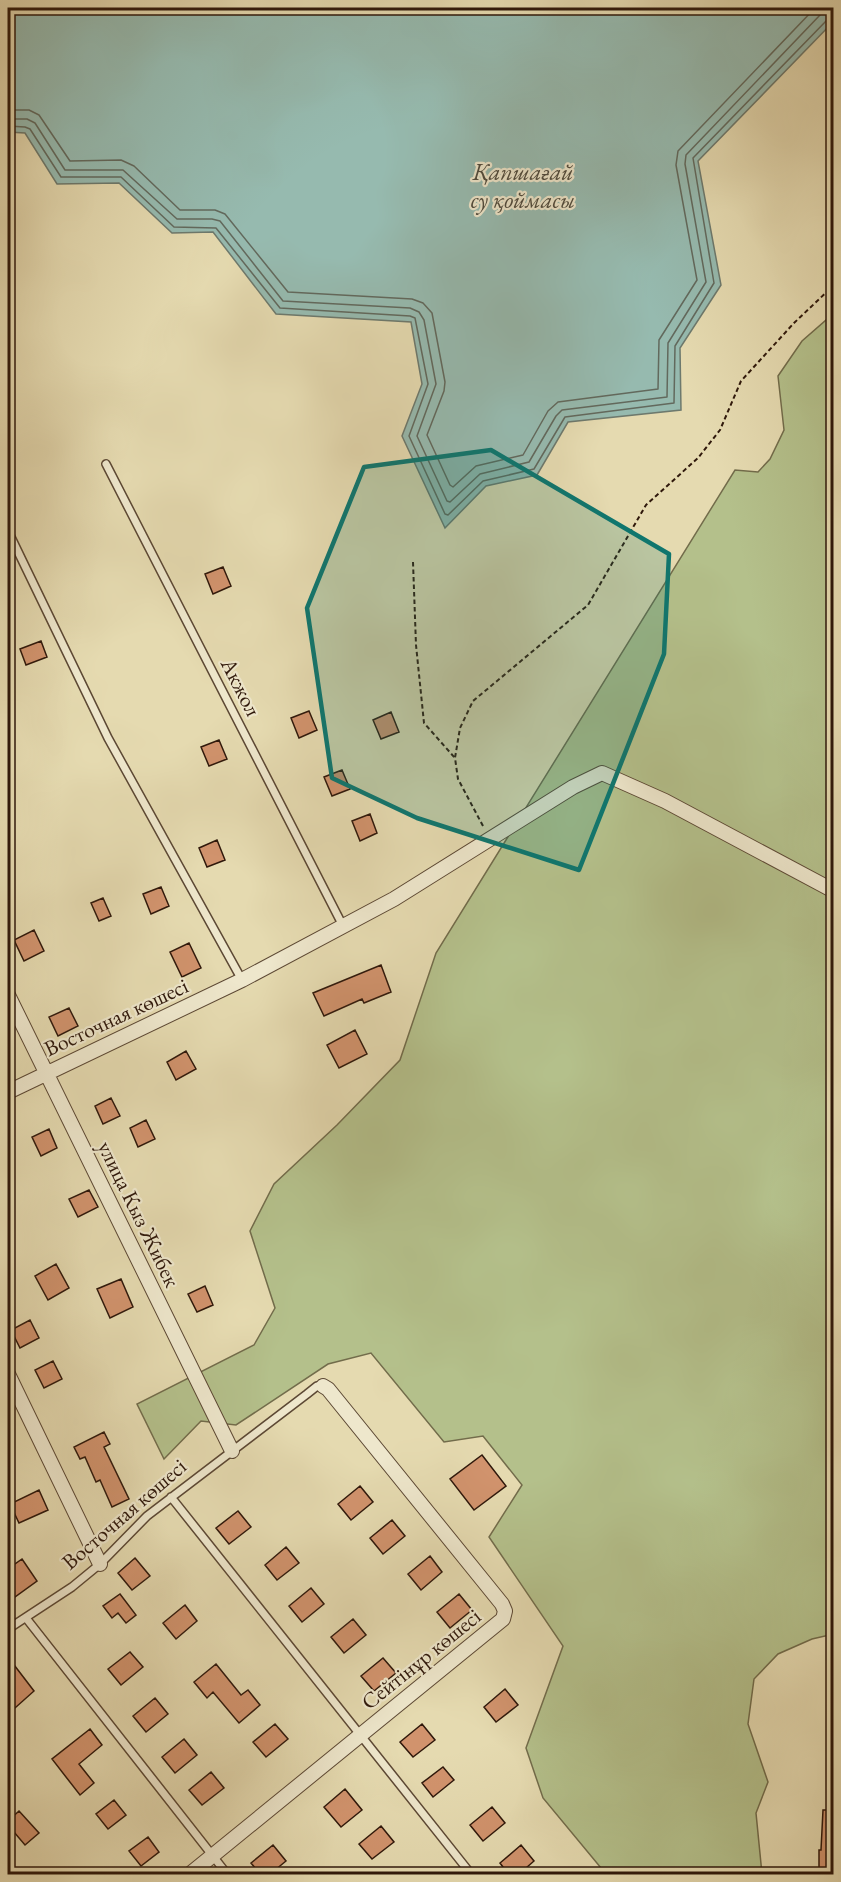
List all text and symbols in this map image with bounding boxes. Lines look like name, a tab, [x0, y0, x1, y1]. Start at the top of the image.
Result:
water label: Қапшағай су қоймасы	[471, 156, 575, 215]
street label: Акжол	[214, 652, 268, 721]
street label: Восточная көшесі	[39, 971, 193, 1063]
street label: улица Кыз Жибек	[91, 1136, 187, 1292]
street label: Восточная көшесі	[56, 1452, 192, 1576]
street label: Сейтінұр көшесі	[355, 1602, 487, 1716]

